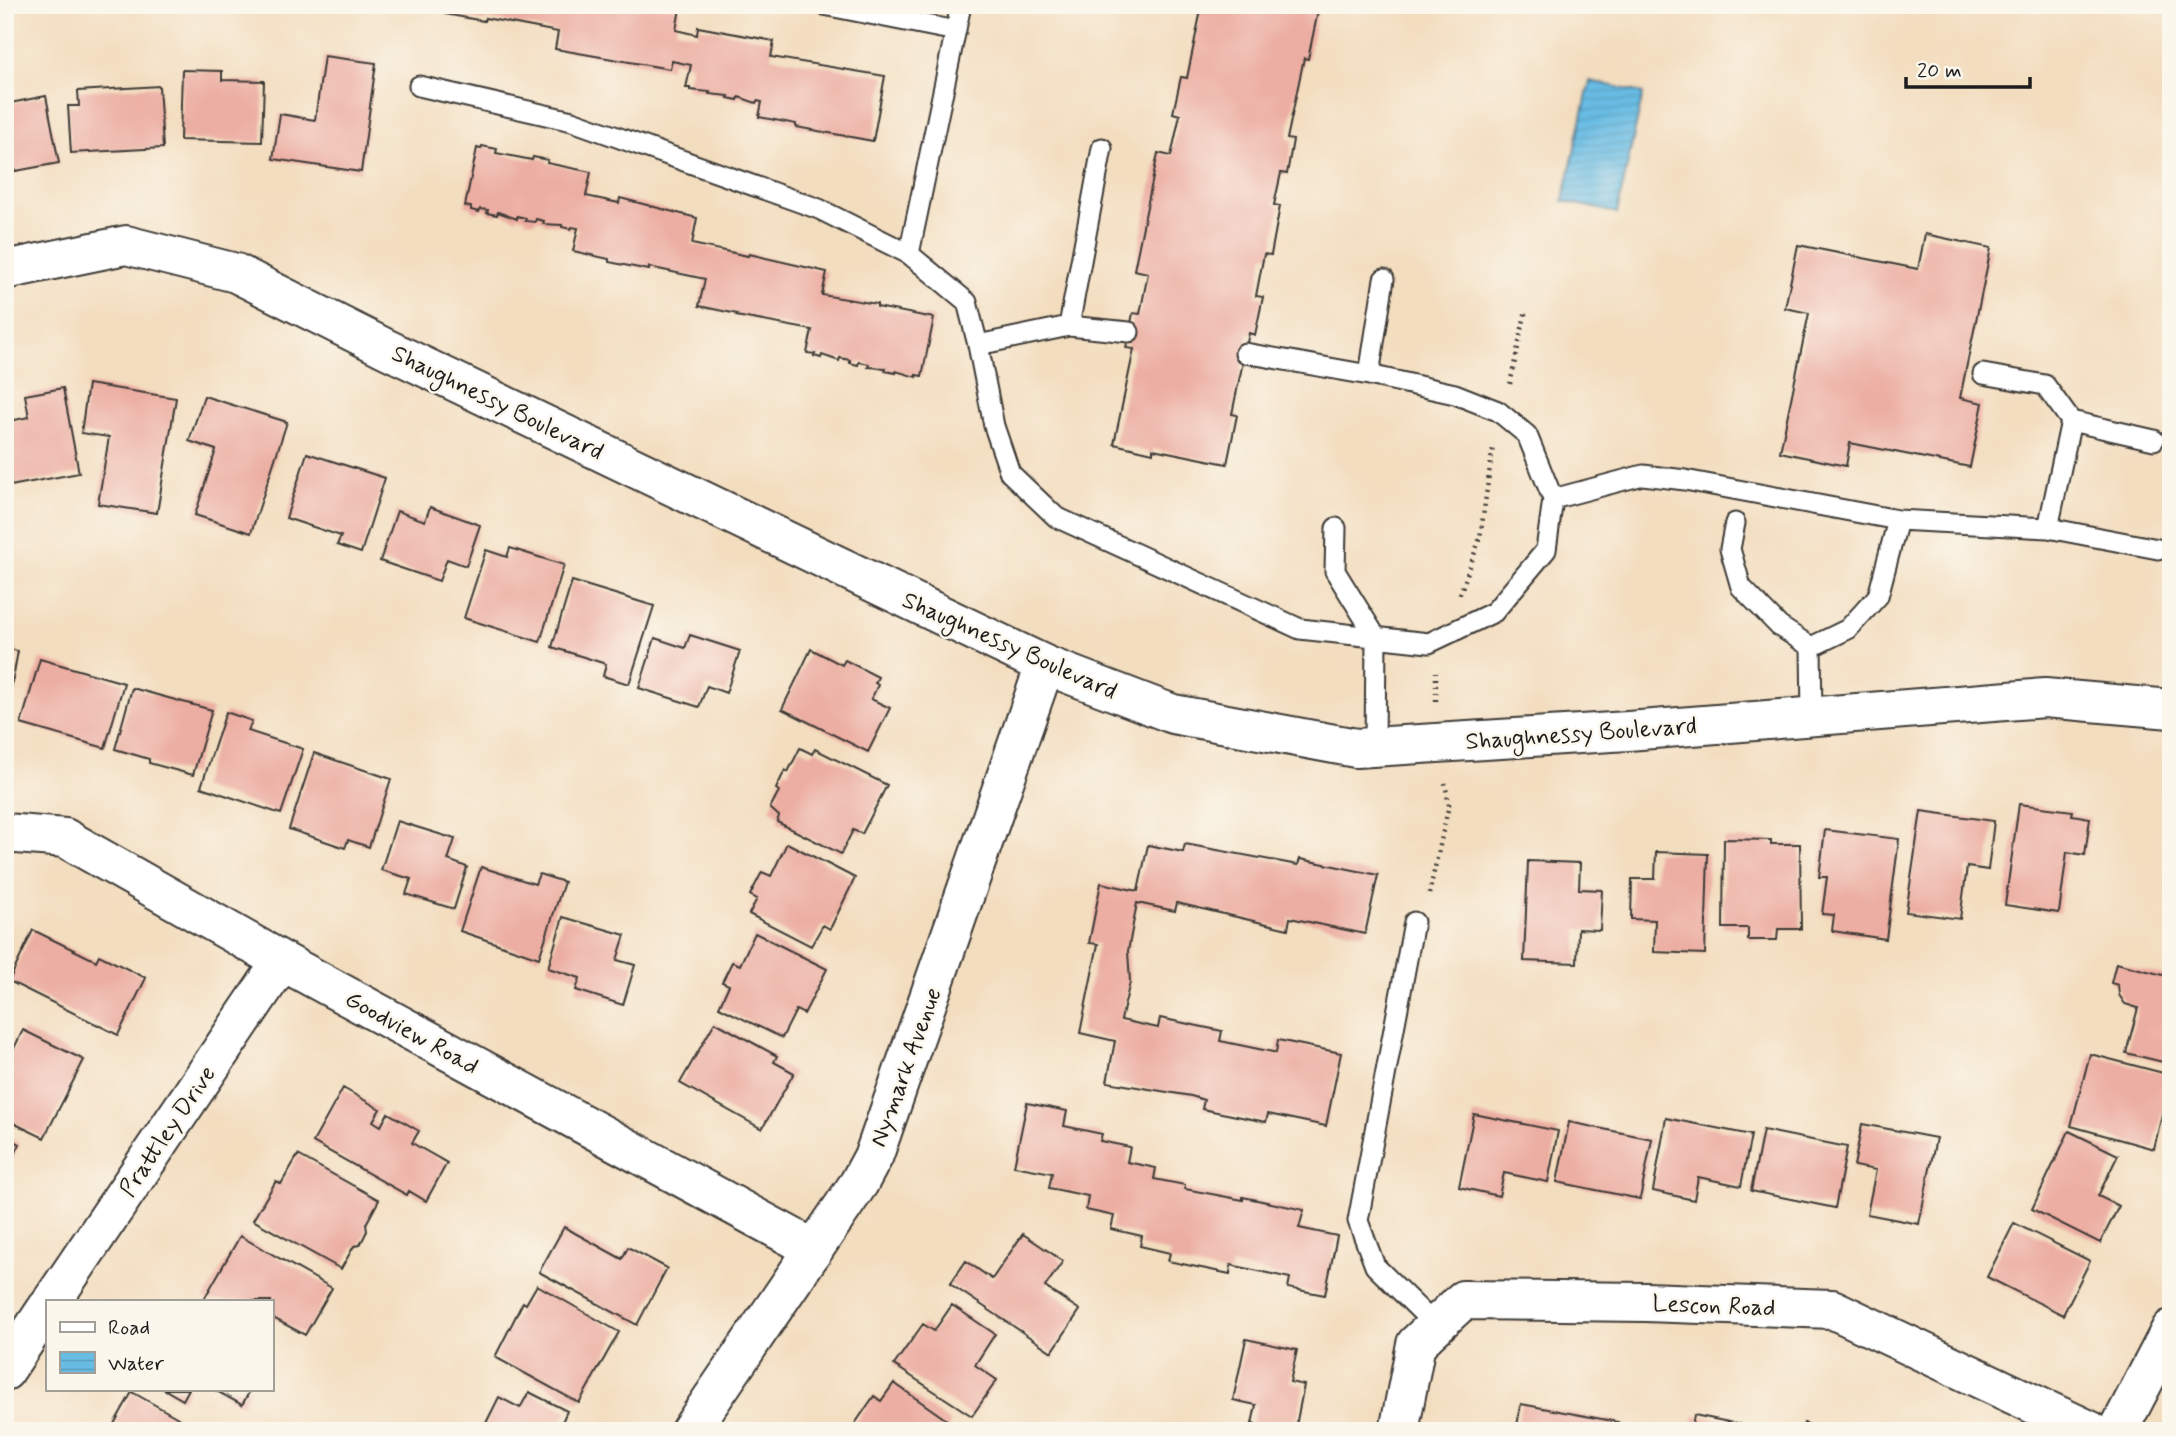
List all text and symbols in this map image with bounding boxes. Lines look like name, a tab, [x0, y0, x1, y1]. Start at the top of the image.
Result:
scale bar	[1906, 46, 2031, 90]
text: 20 m	[1917, 57, 1962, 85]
street label: Shaughnessy Boulevard	[385, 339, 608, 470]
street label: Shaughnessy Boulevard	[896, 585, 1122, 710]
street label: Shaughnessy Boulevard	[1464, 711, 1698, 760]
street label: Goodview Road	[339, 984, 483, 1083]
street label: Nymark Avenue	[863, 984, 950, 1151]
street label: Prattley Drive	[113, 1060, 223, 1203]
street label: Lescon Road	[1652, 1289, 1776, 1324]
legend	[46, 1300, 273, 1390]
text: Road	[108, 1314, 150, 1342]
text: Water	[108, 1350, 164, 1378]

